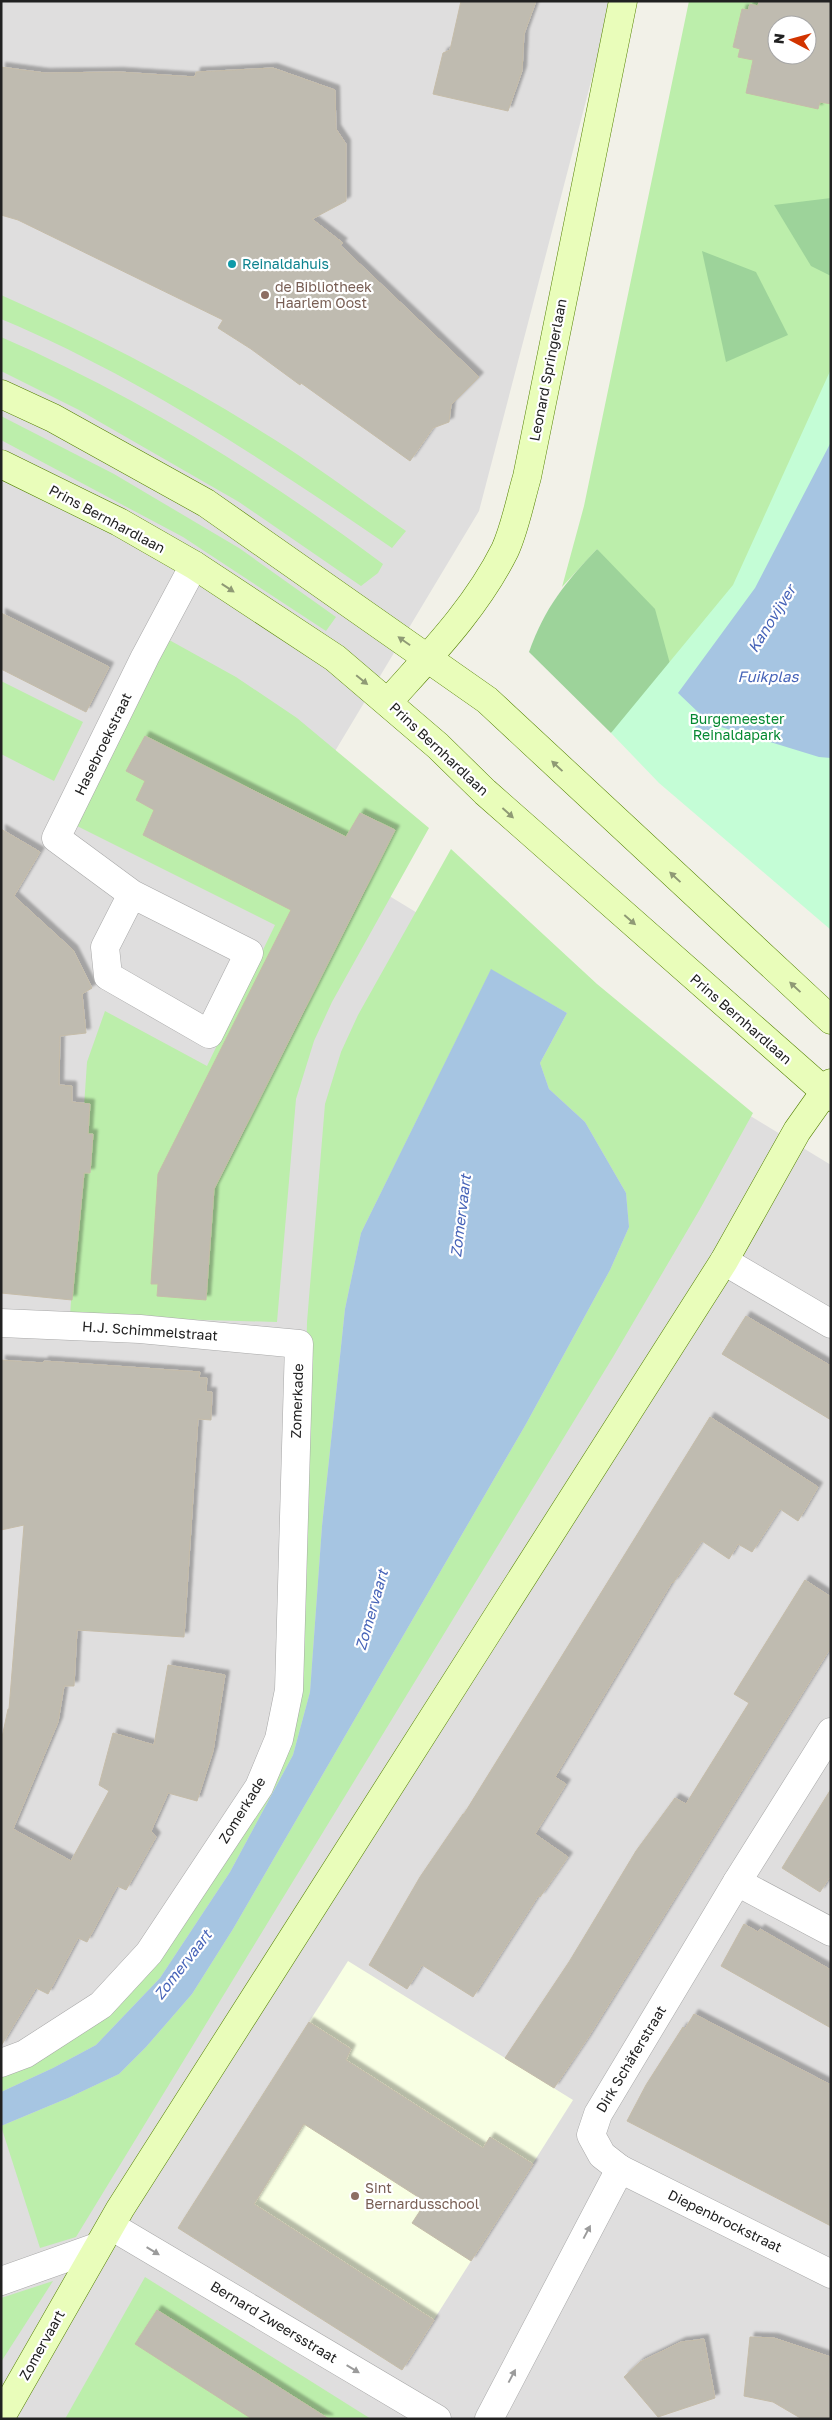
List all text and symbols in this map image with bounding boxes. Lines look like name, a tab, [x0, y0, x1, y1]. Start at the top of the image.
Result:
north arrow	[767, 15, 817, 65]
text: N	[770, 32, 788, 45]
place label: Reinaldahuis	[242, 255, 329, 272]
marker: Reinaldahuis	[226, 258, 238, 270]
place label: de Bibliotheek Haarlem Oost	[275, 278, 372, 311]
marker: de Bibliotheek Haarlem Oost	[259, 289, 271, 301]
street label: Leonard Springerlaan	[525, 297, 570, 443]
street label: Prins Bernhardlaan	[46, 481, 168, 556]
water label: Kanovijver	[743, 580, 801, 656]
one-way arrow	[221, 583, 235, 593]
one-way arrow	[397, 636, 411, 646]
water label: Fuikplas	[738, 667, 800, 685]
one-way arrow	[355, 674, 368, 685]
street label: Hasebroekstraat	[70, 690, 135, 798]
street label: Prins Bernhardlaan	[386, 698, 492, 799]
park label: Burgemeester Reinaldapark	[689, 710, 785, 743]
one-way arrow	[551, 760, 563, 772]
one-way arrow	[501, 807, 514, 818]
one-way arrow	[670, 871, 682, 883]
one-way arrow	[623, 915, 636, 926]
street label: Prins Bernhardlaan	[687, 970, 796, 1067]
one-way arrow	[789, 981, 801, 993]
water label: Zomervaart	[446, 1172, 474, 1258]
street label: H.J. Schimmelstraat	[82, 1317, 219, 1344]
street label: Zomerkade	[287, 1363, 306, 1439]
water label: Zomervaart	[351, 1565, 392, 1652]
street label: Zomerkade	[215, 1773, 269, 1846]
water label: Zomervaart	[150, 1925, 216, 2003]
street label: Dirk Schäferstraat	[592, 2002, 669, 2115]
place label: Sint Bernardusschool	[365, 2179, 479, 2212]
street label: Diepenbrockstraat	[666, 2186, 785, 2255]
marker: Sint Bernardusschool	[349, 2190, 361, 2202]
one-way arrow	[583, 2224, 591, 2239]
one-way arrow	[146, 2246, 159, 2255]
street label: Bernard Zweersstraat	[208, 2277, 341, 2366]
street label: Zomervaart	[15, 2307, 68, 2383]
one-way arrow	[346, 2365, 359, 2374]
one-way arrow	[508, 2368, 516, 2383]

